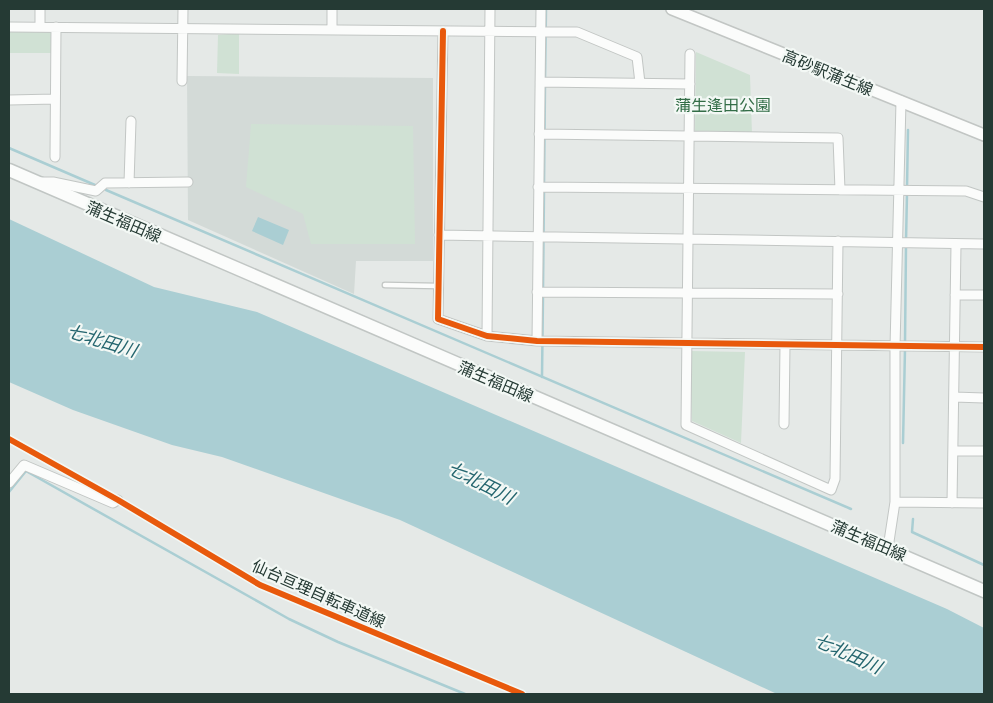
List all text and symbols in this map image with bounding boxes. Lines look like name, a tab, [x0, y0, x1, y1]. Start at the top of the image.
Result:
street label: 高砂駅蒲生線	[780, 45, 876, 99]
park label: 蒲生逢田公園	[675, 95, 771, 114]
street label: 蒲生福田線	[83, 197, 165, 245]
water label: 七北田川	[64, 319, 142, 362]
street label: 蒲生福田線	[455, 357, 537, 405]
water label: 七北田川	[444, 456, 520, 509]
street label: 蒲生福田線	[828, 516, 910, 564]
street label: 仙台亘理自転車道線	[249, 555, 389, 631]
water label: 七北田川	[811, 628, 887, 679]

